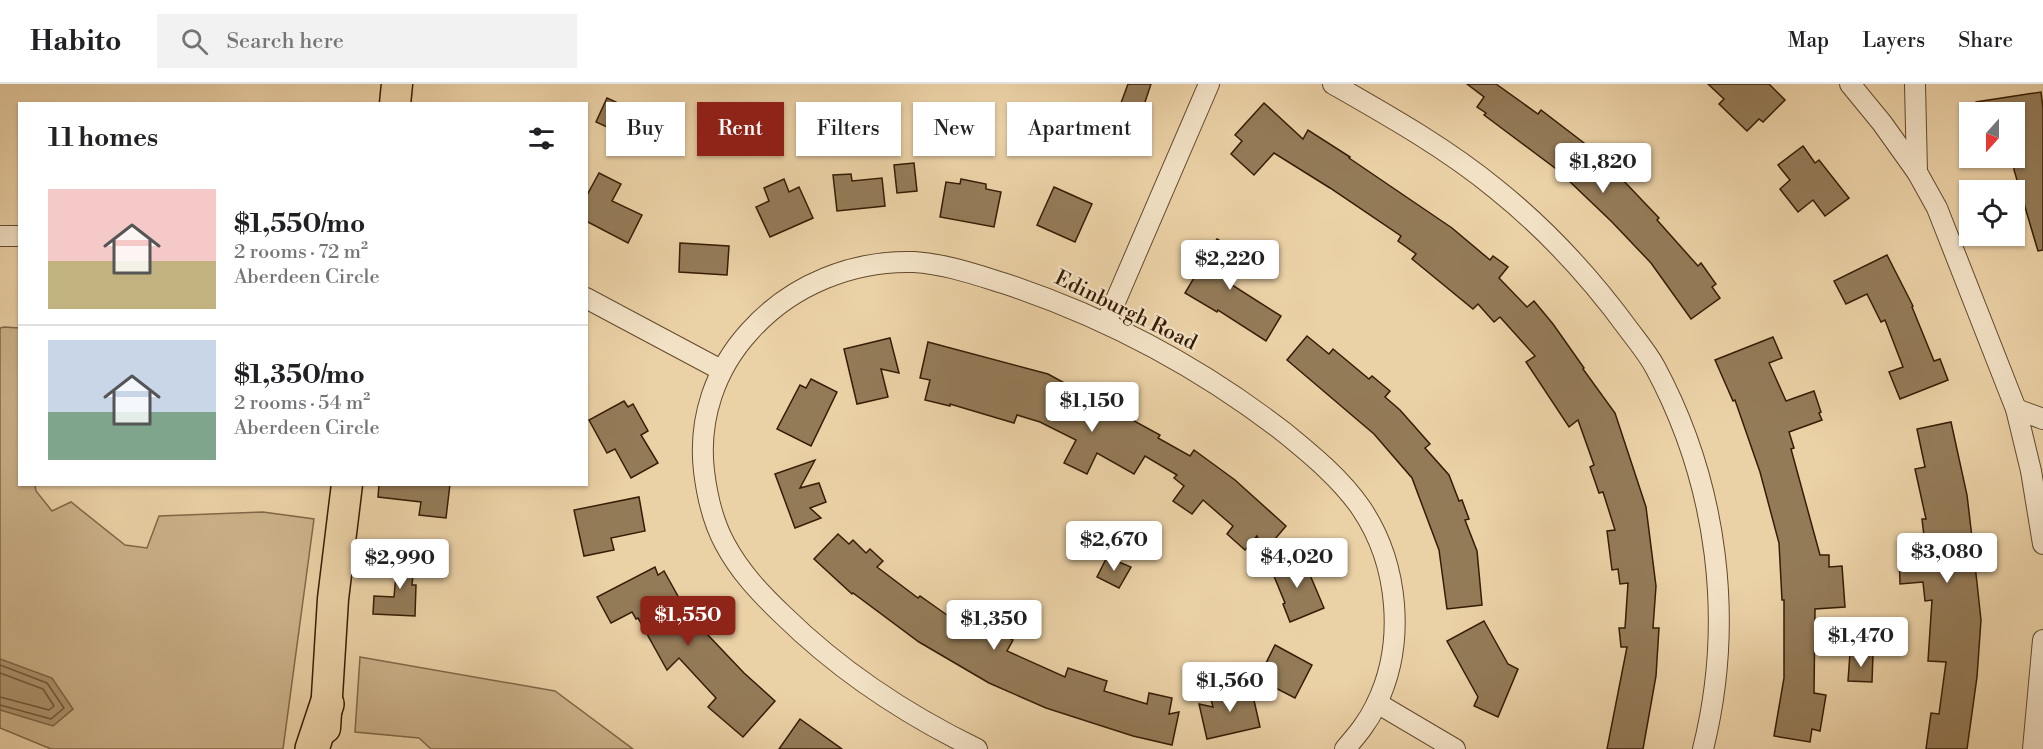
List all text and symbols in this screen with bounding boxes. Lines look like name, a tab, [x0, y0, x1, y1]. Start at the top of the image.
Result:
search box	[157, 14, 577, 68]
text: Habito	[30, 24, 121, 59]
icon: search	[178, 25, 211, 58]
text: Search here	[226, 28, 344, 55]
text: Map	[1788, 28, 1829, 54]
text: Layers	[1862, 28, 1925, 54]
text: Share	[1958, 28, 2013, 54]
chip: Buy	[606, 102, 685, 156]
chip: Rent	[697, 102, 784, 156]
chip: Filters	[796, 102, 901, 156]
chip: New	[913, 102, 995, 156]
chip: Apartment	[1007, 102, 1152, 156]
north arrow	[1959, 102, 2025, 168]
map controls	[1959, 102, 2025, 246]
text: 11 homes	[48, 122, 158, 154]
icon: filters	[525, 122, 558, 155]
pin: $1,820	[1554, 143, 1652, 194]
text: $1,820	[1569, 150, 1637, 175]
button: locate	[1959, 180, 2025, 246]
text: $1,550/mo	[234, 208, 365, 240]
icon: home	[96, 213, 168, 285]
text: 2 rooms · 72 m²	[234, 240, 368, 265]
pin: $2,220	[1181, 240, 1279, 291]
text: $2,220	[1195, 247, 1265, 272]
text: Aberdeen Circle	[234, 265, 380, 290]
street label: Edinburgh Road	[1050, 265, 1201, 357]
text: $1,350/mo	[234, 359, 365, 391]
icon: home	[96, 364, 168, 436]
pin: $1,150	[1043, 382, 1141, 433]
text: $1,150	[1060, 389, 1124, 414]
text: 2 rooms · 54 m²	[234, 391, 370, 416]
text: Aberdeen Circle	[234, 416, 380, 441]
pin: $2,670	[1065, 521, 1163, 572]
text: $2,670	[1080, 528, 1148, 553]
pin: $3,080	[1898, 533, 1996, 584]
pin: $4,020	[1248, 538, 1346, 589]
pin: $2,990	[351, 539, 449, 590]
text: $3,080	[1911, 540, 1983, 565]
text: $4,020	[1261, 545, 1333, 570]
text: $2,990	[365, 546, 435, 571]
pin: $1,550	[639, 596, 737, 647]
pin: $1,350	[945, 600, 1043, 651]
text: $1,550	[654, 603, 722, 628]
text: $1,350	[961, 607, 1027, 632]
pin: $1,470	[1812, 617, 1910, 668]
text: $1,470	[1828, 624, 1894, 649]
pin: $1,560	[1181, 662, 1279, 713]
text: $1,560	[1196, 669, 1264, 694]

